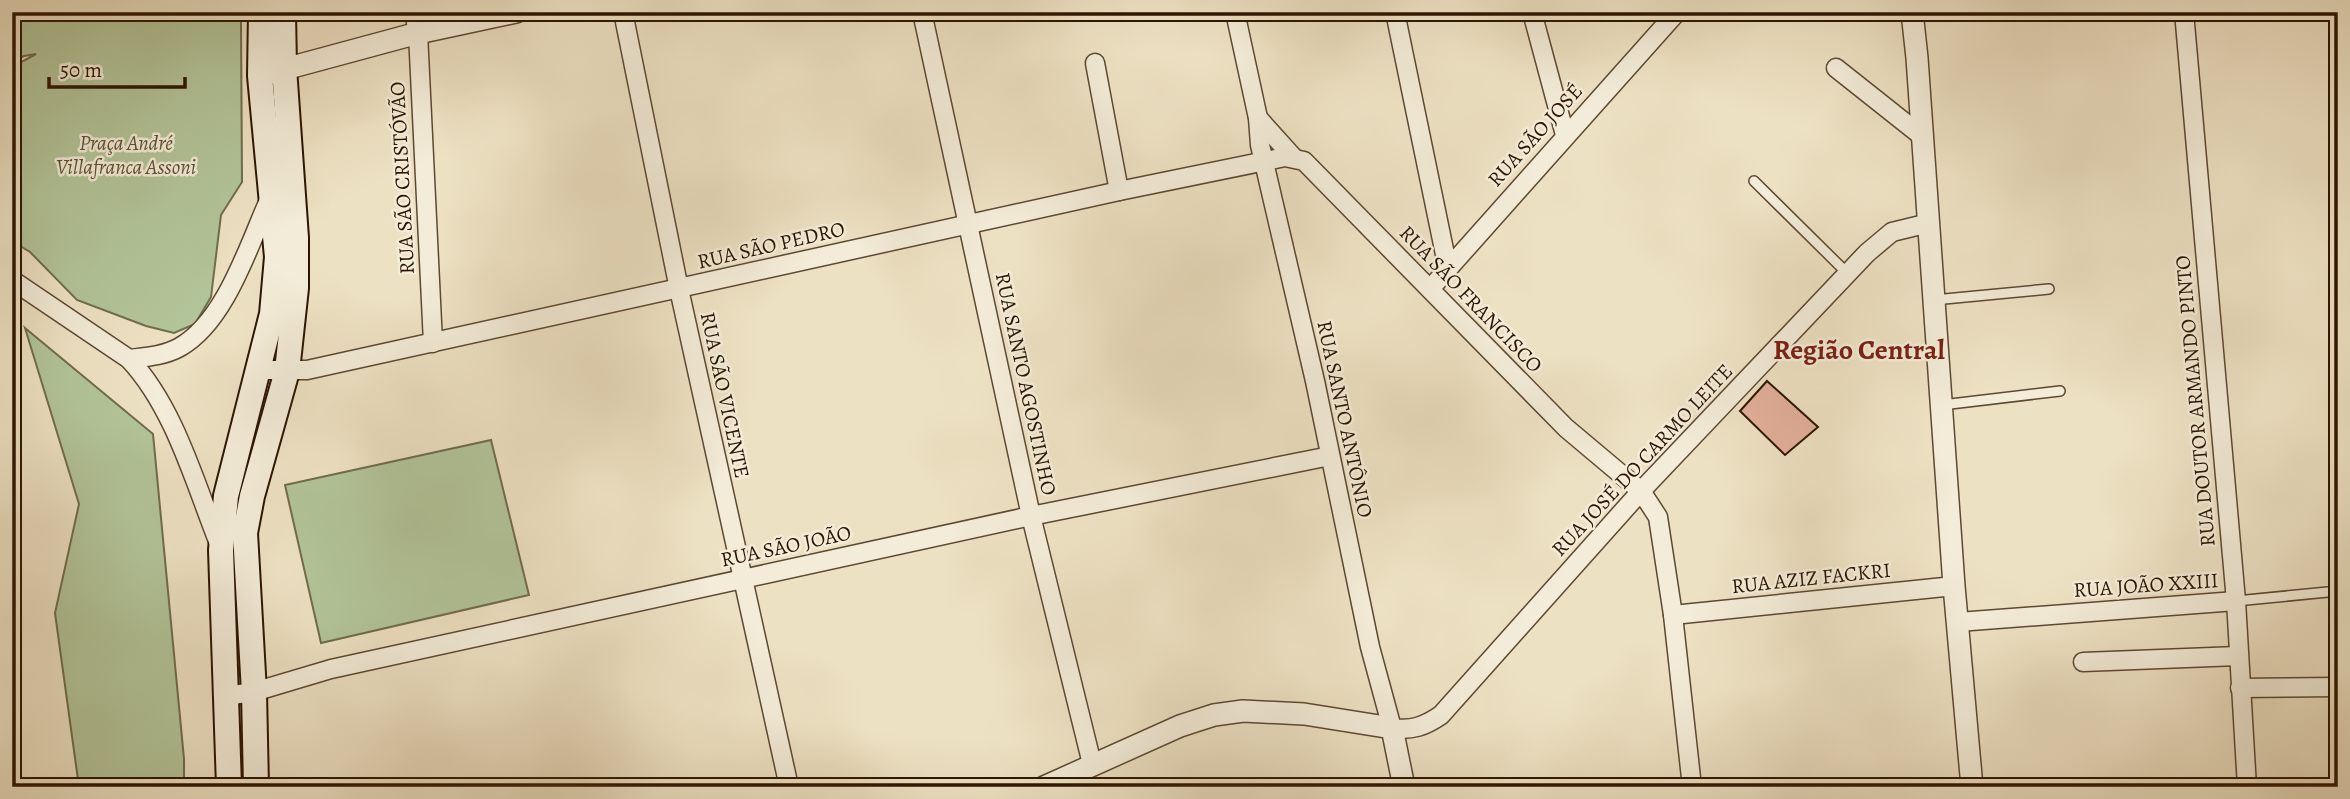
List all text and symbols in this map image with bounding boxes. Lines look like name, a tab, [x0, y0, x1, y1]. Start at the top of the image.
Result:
scale bar	[49, 46, 186, 90]
text: 50 m	[60, 56, 102, 84]
street label: RUA SÃO JOSÉ	[1481, 77, 1589, 193]
street label: RUA SÃO CRISTÓVÃO	[383, 81, 421, 275]
park label: Praça André Villafranca Assoni	[56, 129, 196, 181]
street label: RUA SÃO PEDRO	[694, 214, 848, 276]
street label: RUA SÃO FRANCISCO	[1393, 219, 1549, 379]
street label: RUA DOUTOR ARMANDO PINTO	[2168, 254, 2222, 548]
street label: RUA SANTO AGOSTINHO	[989, 270, 1063, 498]
street label: RUA SÃO VICENTE	[694, 309, 756, 481]
street label: RUA SANTO ANTÔNIO	[1310, 318, 1380, 520]
district label: Região Central	[1773, 331, 1946, 369]
street label: RUA JOSÉ DO CARMO LEITE	[1545, 358, 1739, 562]
street label: RUA SÃO JOÃO	[718, 519, 854, 573]
street label: RUA AZIZ FACKRI	[1730, 556, 1892, 600]
street label: RUA JOÃO XXIII	[2073, 566, 2219, 604]

